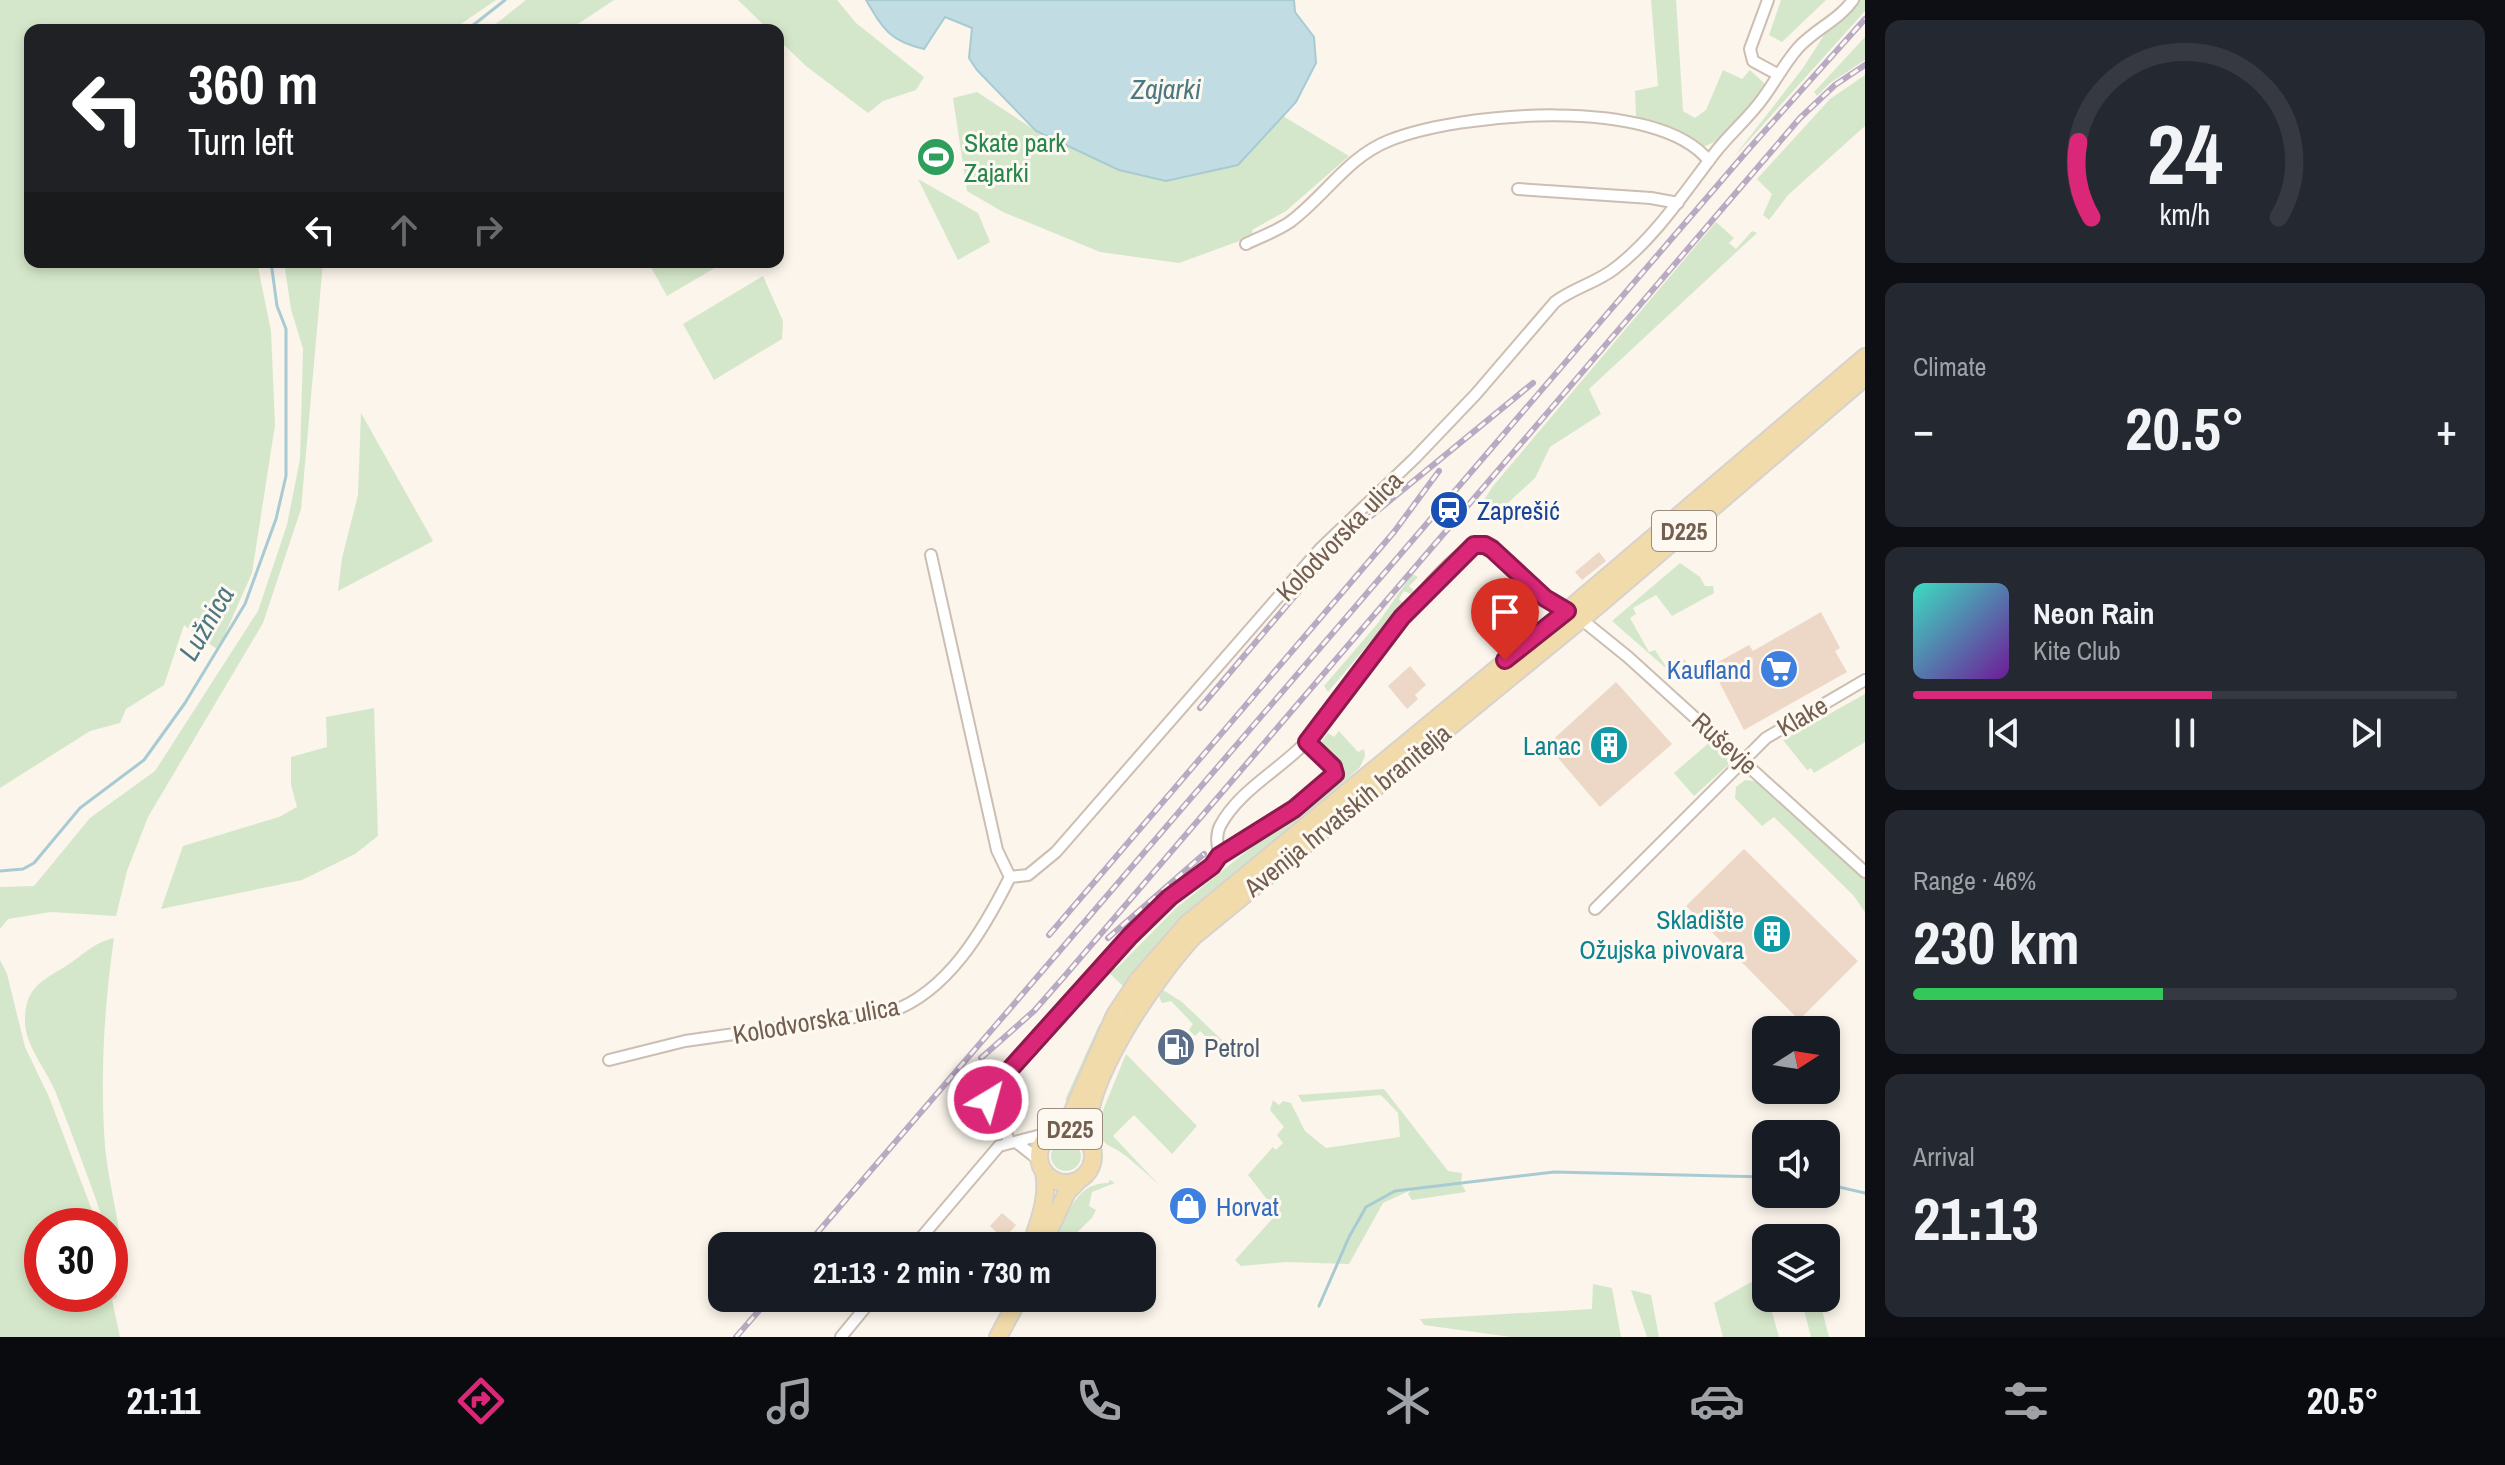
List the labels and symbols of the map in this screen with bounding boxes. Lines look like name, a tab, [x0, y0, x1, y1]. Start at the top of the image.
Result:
water label: Zajarki	[1130, 70, 1202, 108]
place label: Skate park Zajarki	[964, 125, 1066, 190]
sports icon: Skate park Zajarki	[915, 136, 957, 178]
street label: Kolodvorska ulica	[1268, 463, 1410, 609]
station icon: Zaprešić	[1428, 489, 1470, 531]
place label: Zaprešić	[1477, 493, 1560, 528]
road number: D225	[1652, 511, 1716, 551]
pin	[1471, 578, 1539, 660]
water label: Lužnica	[169, 579, 243, 667]
supermarket icon: Kaufland	[1758, 648, 1800, 690]
place label: Kaufland	[1667, 652, 1751, 687]
street label: Klake	[1770, 688, 1834, 744]
street label: Ruševje	[1685, 704, 1765, 782]
street label: Avenija hrvatskih branitelja	[1235, 716, 1458, 905]
building icon: Lanac	[1588, 724, 1630, 766]
place label: Lanac	[1523, 728, 1581, 763]
place label: Skladište Ožujska pivovara	[1579, 902, 1744, 967]
building icon: Skladište Ožujska pivovara	[1751, 913, 1793, 955]
street label: Kolodvorska ulica	[730, 988, 902, 1052]
north arrow	[1752, 1016, 1840, 1104]
fuel station icon: Petrol	[1155, 1026, 1197, 1068]
place label: Petrol	[1204, 1030, 1260, 1065]
position arrow	[946, 1058, 1030, 1142]
road number: D225	[1038, 1109, 1102, 1149]
shop icon: Horvat	[1167, 1185, 1209, 1227]
place label: Horvat	[1216, 1189, 1279, 1224]
speed limit sign: 30	[24, 1208, 128, 1312]

